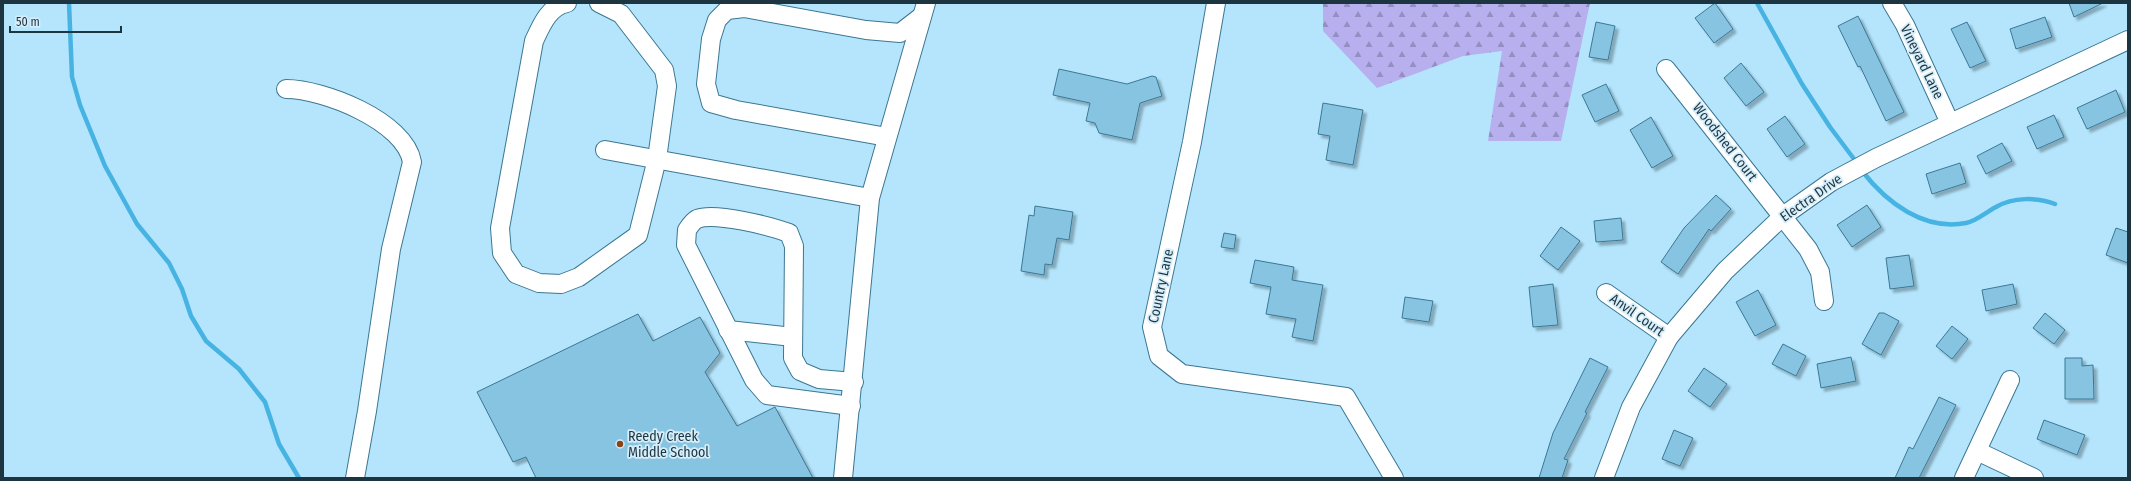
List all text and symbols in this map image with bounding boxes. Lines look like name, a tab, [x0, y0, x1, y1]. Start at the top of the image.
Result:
scale bar	[10, 8, 121, 34]
text: 50 m	[16, 15, 40, 29]
street label: Vineyard Lane	[1897, 22, 1947, 102]
street label: Woodshed Court	[1689, 99, 1761, 185]
street label: Electra Drive	[1777, 170, 1845, 226]
street label: Country Lane	[1145, 247, 1177, 325]
street label: Anvil Court	[1607, 290, 1668, 340]
place label: Reedy Creek Middle School	[628, 428, 709, 461]
marker: Reedy Creek Middle School	[615, 439, 625, 449]

